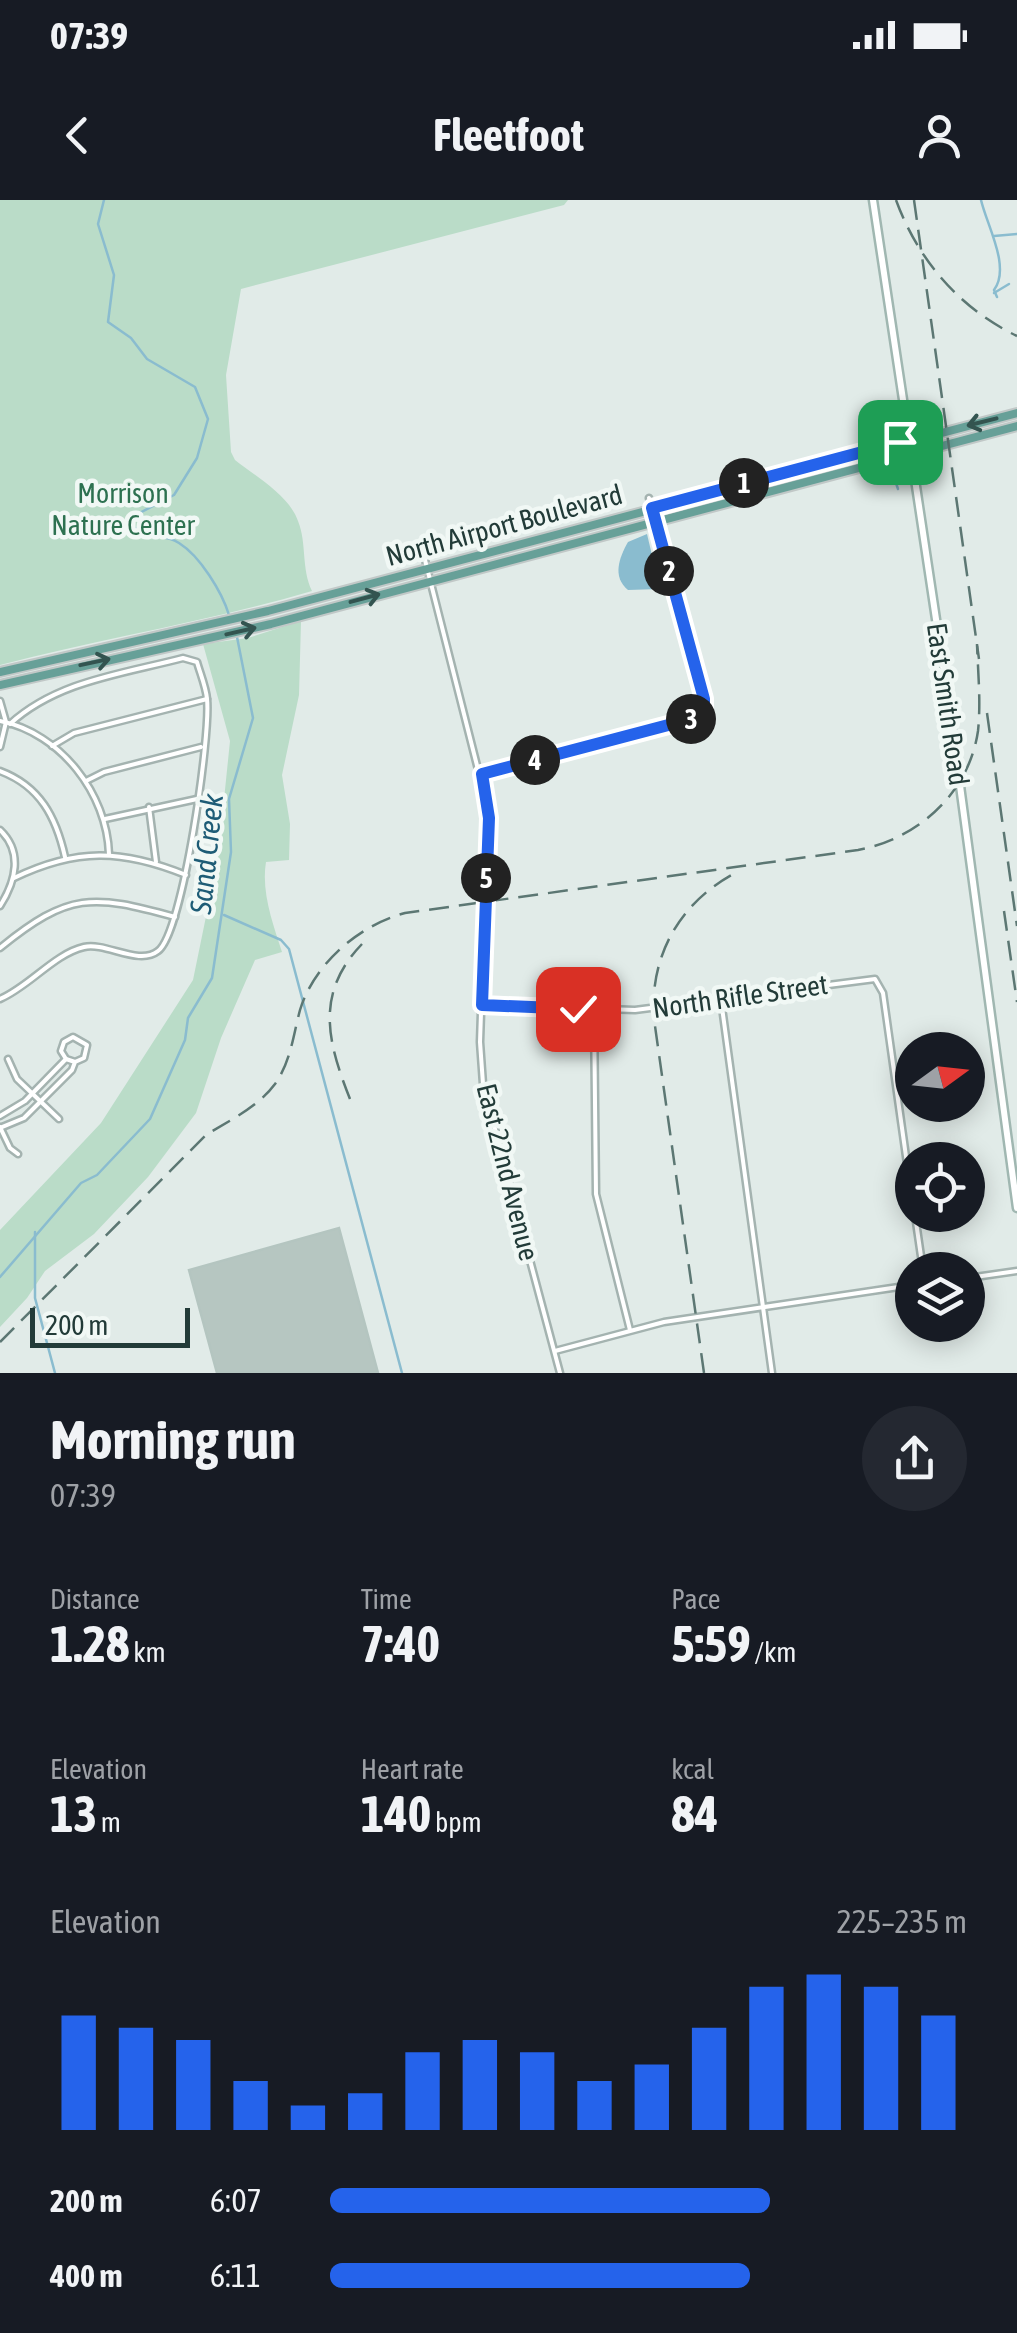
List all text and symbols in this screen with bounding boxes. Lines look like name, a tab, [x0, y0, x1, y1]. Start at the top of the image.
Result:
text: 07:39	[50, 14, 128, 57]
icon: back	[50, 108, 105, 163]
icon: person	[912, 108, 967, 163]
text: Fleetfoot	[433, 109, 584, 161]
pin	[858, 400, 943, 485]
one-way arrow	[967, 413, 998, 432]
icon: arrive	[873, 415, 928, 470]
pin: 1	[719, 458, 769, 508]
text: 1	[737, 467, 751, 499]
park label: Morrison Nature Center	[51, 477, 196, 541]
street label: North Airport Boulevard	[382, 478, 626, 572]
pin: 2	[644, 546, 694, 596]
text: 2	[662, 555, 676, 587]
one-way arrow	[349, 588, 381, 607]
one-way arrow	[224, 621, 256, 639]
street label: East Smith Road	[921, 621, 975, 787]
one-way arrow	[78, 652, 110, 670]
pin: 3	[666, 694, 716, 744]
text: 3	[684, 703, 698, 735]
pin: 4	[510, 735, 560, 785]
text: 4	[528, 744, 542, 776]
water label: Sand Creek	[183, 791, 229, 917]
pin: 5	[461, 853, 511, 903]
text: 5	[479, 862, 493, 894]
pin	[536, 967, 621, 1052]
street label: North Rifle Street	[650, 968, 830, 1024]
icon: check	[551, 982, 606, 1037]
north arrow	[895, 1032, 985, 1122]
map controls	[895, 1032, 985, 1342]
street label: East 22nd Avenue	[471, 1080, 545, 1264]
button: locate	[895, 1142, 985, 1232]
button: layers	[895, 1252, 985, 1342]
scale bar	[30, 1303, 190, 1348]
text: 200 m	[45, 1309, 108, 1341]
button: share	[862, 1406, 967, 1511]
text: Morning run	[50, 1408, 296, 1471]
text: 07:39	[50, 1477, 116, 1514]
text: Distance	[50, 1583, 140, 1615]
text: Time	[361, 1583, 412, 1615]
text: Pace	[671, 1583, 721, 1615]
text: 1.28	[50, 1615, 129, 1673]
text: 7:40	[361, 1615, 440, 1673]
text: 5:59	[671, 1615, 751, 1673]
text: km	[129, 1636, 166, 1668]
text: /km	[751, 1636, 797, 1668]
text: Elevation	[50, 1753, 147, 1785]
text: Heart rate	[361, 1753, 464, 1785]
text: kcal	[671, 1753, 714, 1785]
text: 13	[50, 1785, 97, 1843]
text: 140	[361, 1785, 431, 1843]
text: 84	[671, 1785, 718, 1843]
text: m	[97, 1806, 121, 1838]
text: bpm	[431, 1806, 482, 1838]
text: Elevation	[50, 1903, 161, 1940]
text: 225–235 m	[837, 1903, 967, 1940]
text: 200 m	[50, 2182, 123, 2219]
text: 6:07	[210, 2182, 261, 2219]
text: 400 m	[50, 2257, 123, 2294]
text: 6:11	[210, 2257, 261, 2294]

